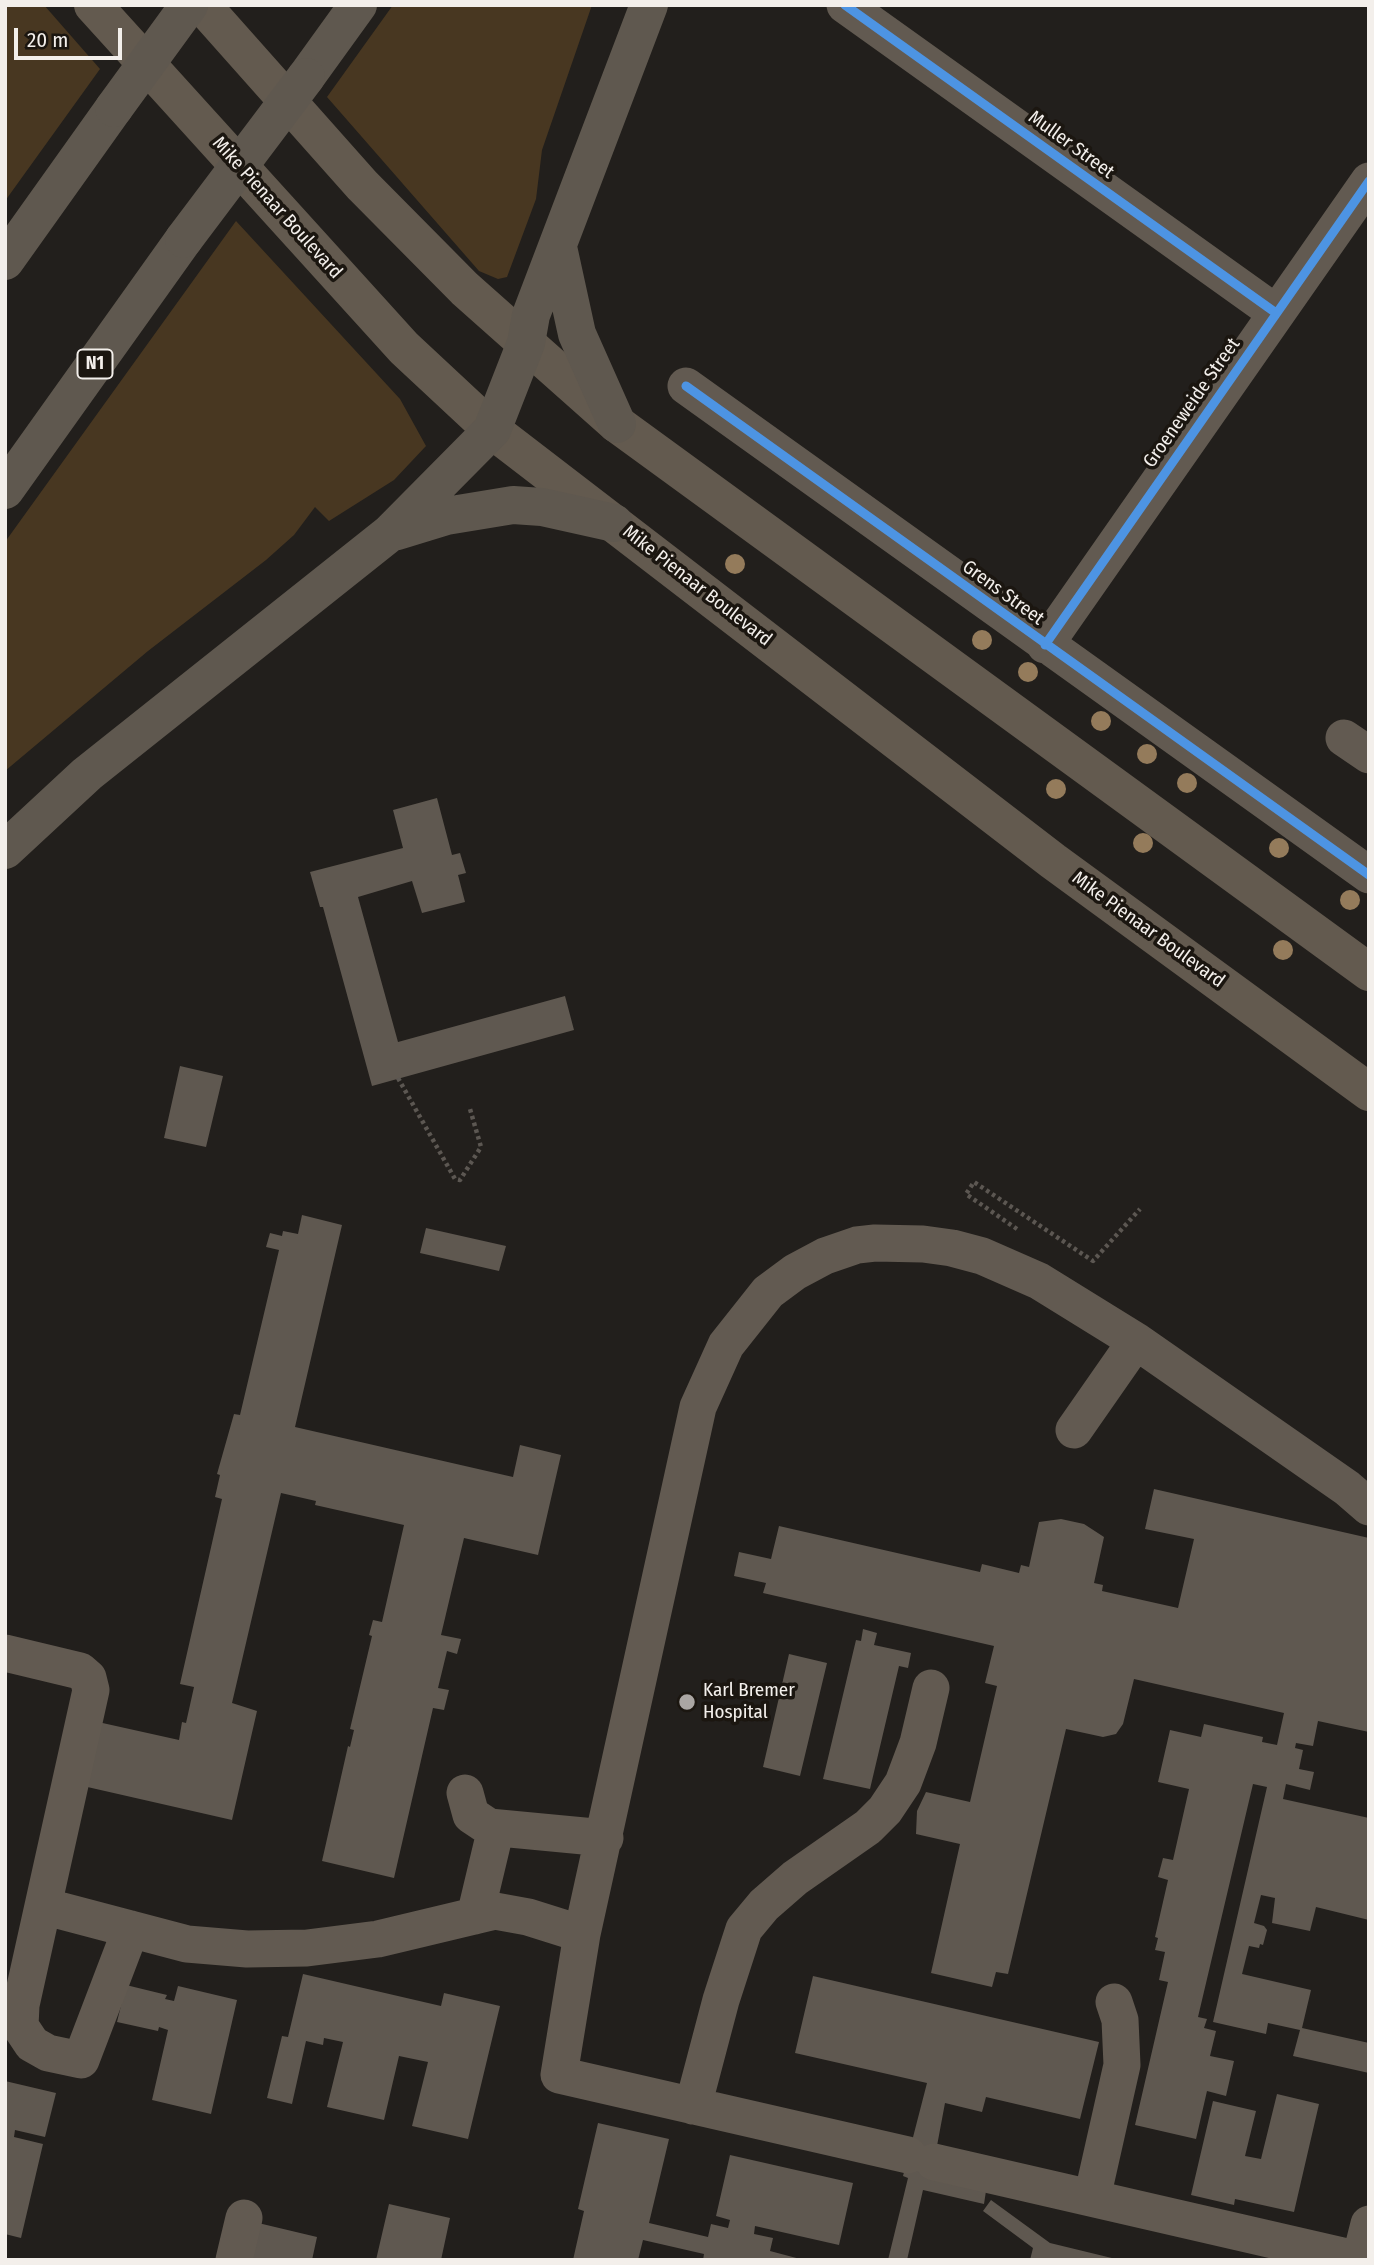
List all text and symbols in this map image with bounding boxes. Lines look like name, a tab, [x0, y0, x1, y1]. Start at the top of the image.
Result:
scale bar	[18, 14, 126, 58]
text: 20 m	[27, 27, 68, 53]
street label: Muller Street	[1024, 106, 1118, 184]
street label: Mike Pienaar Boulevard	[207, 132, 347, 284]
street label: Groeneweide Street	[1139, 334, 1245, 472]
road number: N1	[78, 350, 112, 378]
street label: Mike Pienaar Boulevard	[618, 521, 776, 651]
street label: Grens Street	[958, 556, 1048, 630]
street label: Mike Pienaar Boulevard	[1067, 867, 1229, 993]
place label: Karl Bremer Hospital	[703, 1680, 795, 1724]
marker: Karl Bremer Hospital	[677, 1692, 697, 1712]

